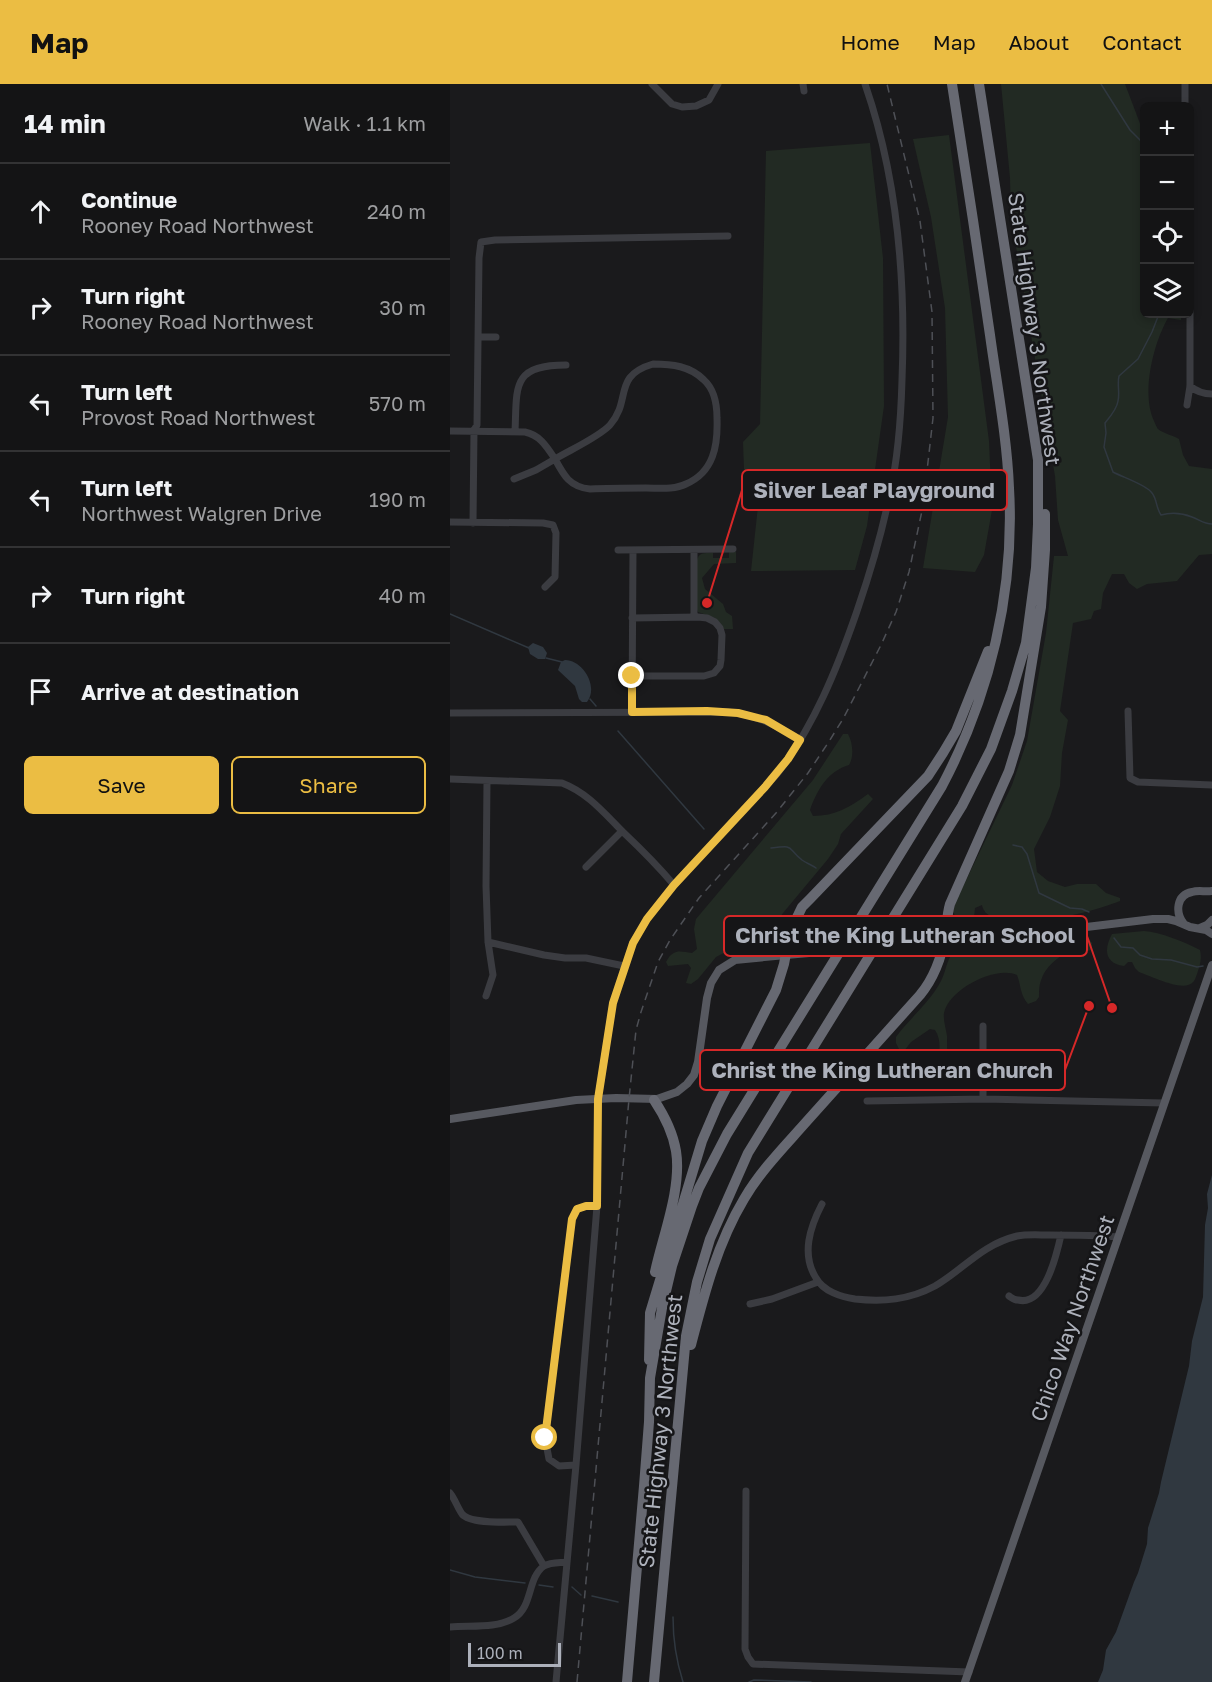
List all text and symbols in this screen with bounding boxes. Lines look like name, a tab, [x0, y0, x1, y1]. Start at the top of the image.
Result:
text: Map	[30, 26, 88, 59]
text: Home	[840, 29, 900, 55]
text: Map	[933, 29, 976, 55]
text: About	[1009, 29, 1069, 55]
text: Contact	[1102, 29, 1182, 55]
map controls	[1140, 102, 1194, 318]
button: +	[1140, 102, 1194, 156]
text: 14 min	[24, 108, 106, 139]
text: Walk · 1.1 km	[303, 111, 426, 135]
button: −	[1140, 156, 1194, 210]
text: Continue	[81, 186, 177, 213]
street label: State Highway 3 Northwest	[1003, 191, 1067, 467]
icon: ahead	[24, 195, 57, 228]
text: 240 m	[367, 199, 426, 223]
button: locate	[1140, 210, 1194, 264]
text: Rooney Road Northwest	[81, 213, 314, 237]
button: layers	[1140, 264, 1194, 318]
text: Turn right	[81, 282, 185, 309]
icon: right	[24, 291, 57, 324]
text: 30 m	[379, 295, 426, 319]
text: Rooney Road Northwest	[81, 309, 314, 333]
text: Turn left	[81, 378, 172, 405]
icon: left	[24, 387, 57, 420]
text: 570 m	[369, 391, 426, 415]
text: Provost Road Northwest	[81, 405, 315, 429]
callout: Silver Leaf Playground	[742, 470, 1007, 510]
text: Turn left	[81, 474, 172, 501]
text: Silver Leaf Playground	[753, 476, 995, 503]
icon: left	[24, 483, 57, 516]
text: 190 m	[369, 487, 426, 511]
text: Northwest Walgren Drive	[81, 501, 322, 525]
icon: right	[24, 579, 57, 612]
text: Turn right	[81, 582, 185, 609]
text: 40 m	[379, 583, 426, 607]
route end	[618, 662, 644, 688]
icon: arrive	[24, 675, 57, 708]
text: Arrive at destination	[81, 678, 299, 705]
button: Save	[24, 756, 219, 814]
button: Share	[231, 756, 426, 814]
callout: Christ the King Lutheran School	[724, 916, 1087, 956]
text: Christ the King Lutheran School	[735, 921, 1075, 948]
callout: Christ the King Lutheran Church	[700, 1050, 1065, 1090]
text: Christ the King Lutheran Church	[711, 1056, 1053, 1083]
street label: Chico Way Northwest	[1024, 1211, 1120, 1425]
street label: State Highway 3 Northwest	[633, 1293, 687, 1569]
route start	[531, 1424, 557, 1450]
scale bar	[468, 1640, 561, 1668]
text: 100 m	[477, 1643, 523, 1663]

